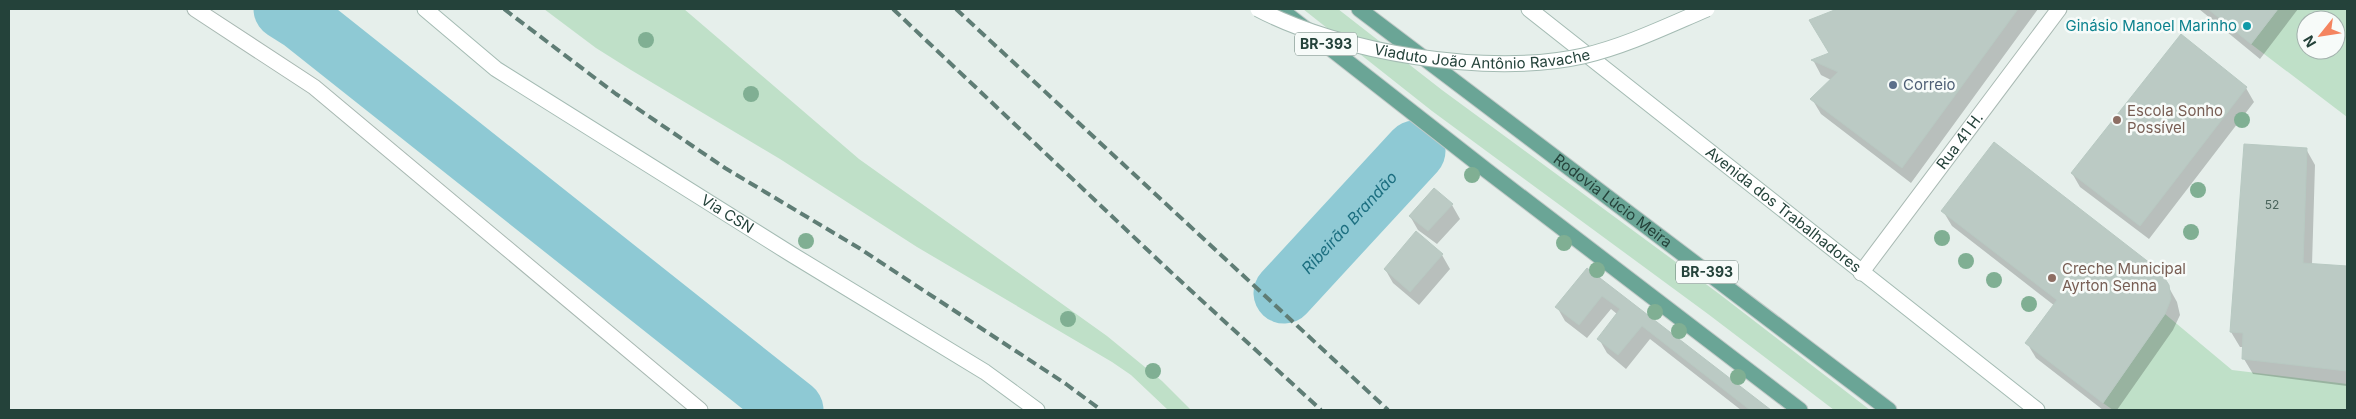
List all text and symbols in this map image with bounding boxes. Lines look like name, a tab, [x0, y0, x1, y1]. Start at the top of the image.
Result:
north arrow	[2296, 10, 2346, 60]
place label: Ginásio Manoel Marinho	[2065, 16, 2237, 35]
marker: Ginásio Manoel Marinho	[2241, 20, 2253, 32]
road number: BR-393	[1295, 33, 1357, 56]
text: N	[2299, 33, 2319, 51]
street label: Viaduto João Antônio Ravache	[1372, 39, 1592, 73]
place label: Correio	[1903, 75, 1956, 94]
marker: Correio	[1887, 79, 1899, 91]
place label: Escola Sonho Possível	[2127, 101, 2223, 137]
street label: Rua 41 H.	[1932, 108, 1987, 173]
marker: Escola Sonho Possível	[2111, 114, 2123, 126]
street label: Avenida dos Trabalhadores	[1702, 142, 1865, 277]
street label: Rodovia Lúcio Meira	[1550, 149, 1676, 251]
water label: Ribeirão Brandão	[1297, 167, 1401, 278]
street label: Via CSN	[698, 190, 757, 237]
house number: 52	[2265, 197, 2279, 212]
place label: Creche Municipal Ayrton Senna	[2062, 259, 2186, 295]
road number: BR-393	[1676, 260, 1738, 284]
marker: Creche Municipal Ayrton Senna	[2046, 272, 2058, 284]

